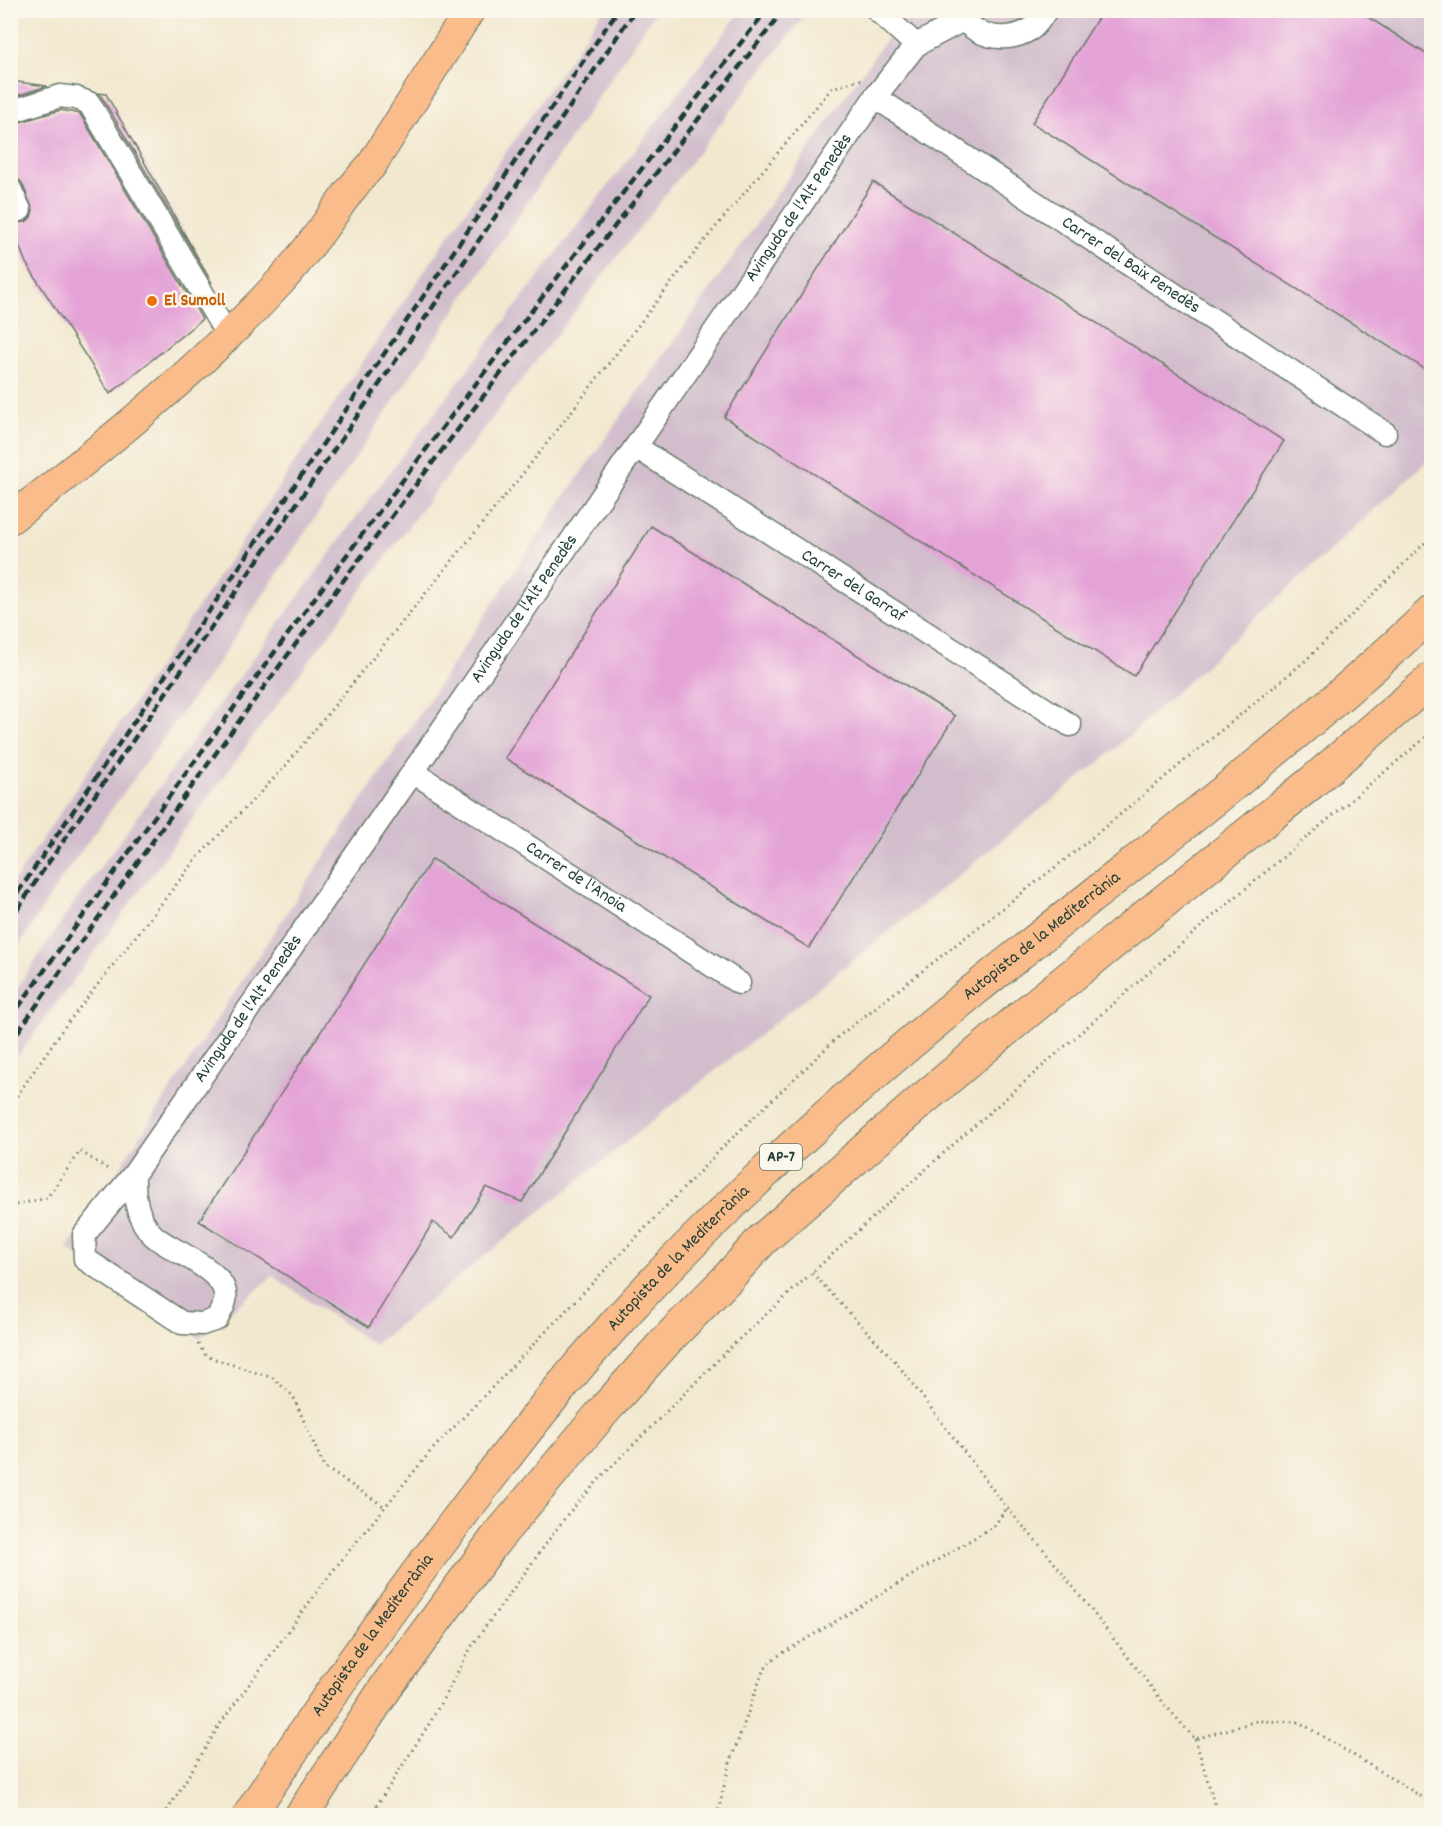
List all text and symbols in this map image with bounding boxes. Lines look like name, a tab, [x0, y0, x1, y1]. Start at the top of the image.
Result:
street label: Avinguda de l'Alt Penedès	[739, 129, 859, 287]
street label: Carrer del Baix Penedès	[1056, 210, 1205, 320]
place label: El Sumoll	[164, 289, 226, 314]
marker: El Sumoll	[145, 294, 159, 308]
street label: Avinguda de l'Alt Penedès	[465, 530, 584, 688]
street label: Carrer del Garraf	[796, 543, 911, 629]
street label: Carrer de l'Anoia	[520, 835, 632, 920]
street label: Autopista de la Mediterrània	[958, 865, 1126, 1007]
street label: Avinguda de l'Alt Penedès	[188, 930, 309, 1088]
road number: AP-7	[760, 1144, 802, 1170]
street label: Autopista de la Mediterrània	[602, 1179, 756, 1337]
street label: Autopista de la Mediterrània	[306, 1548, 440, 1722]

